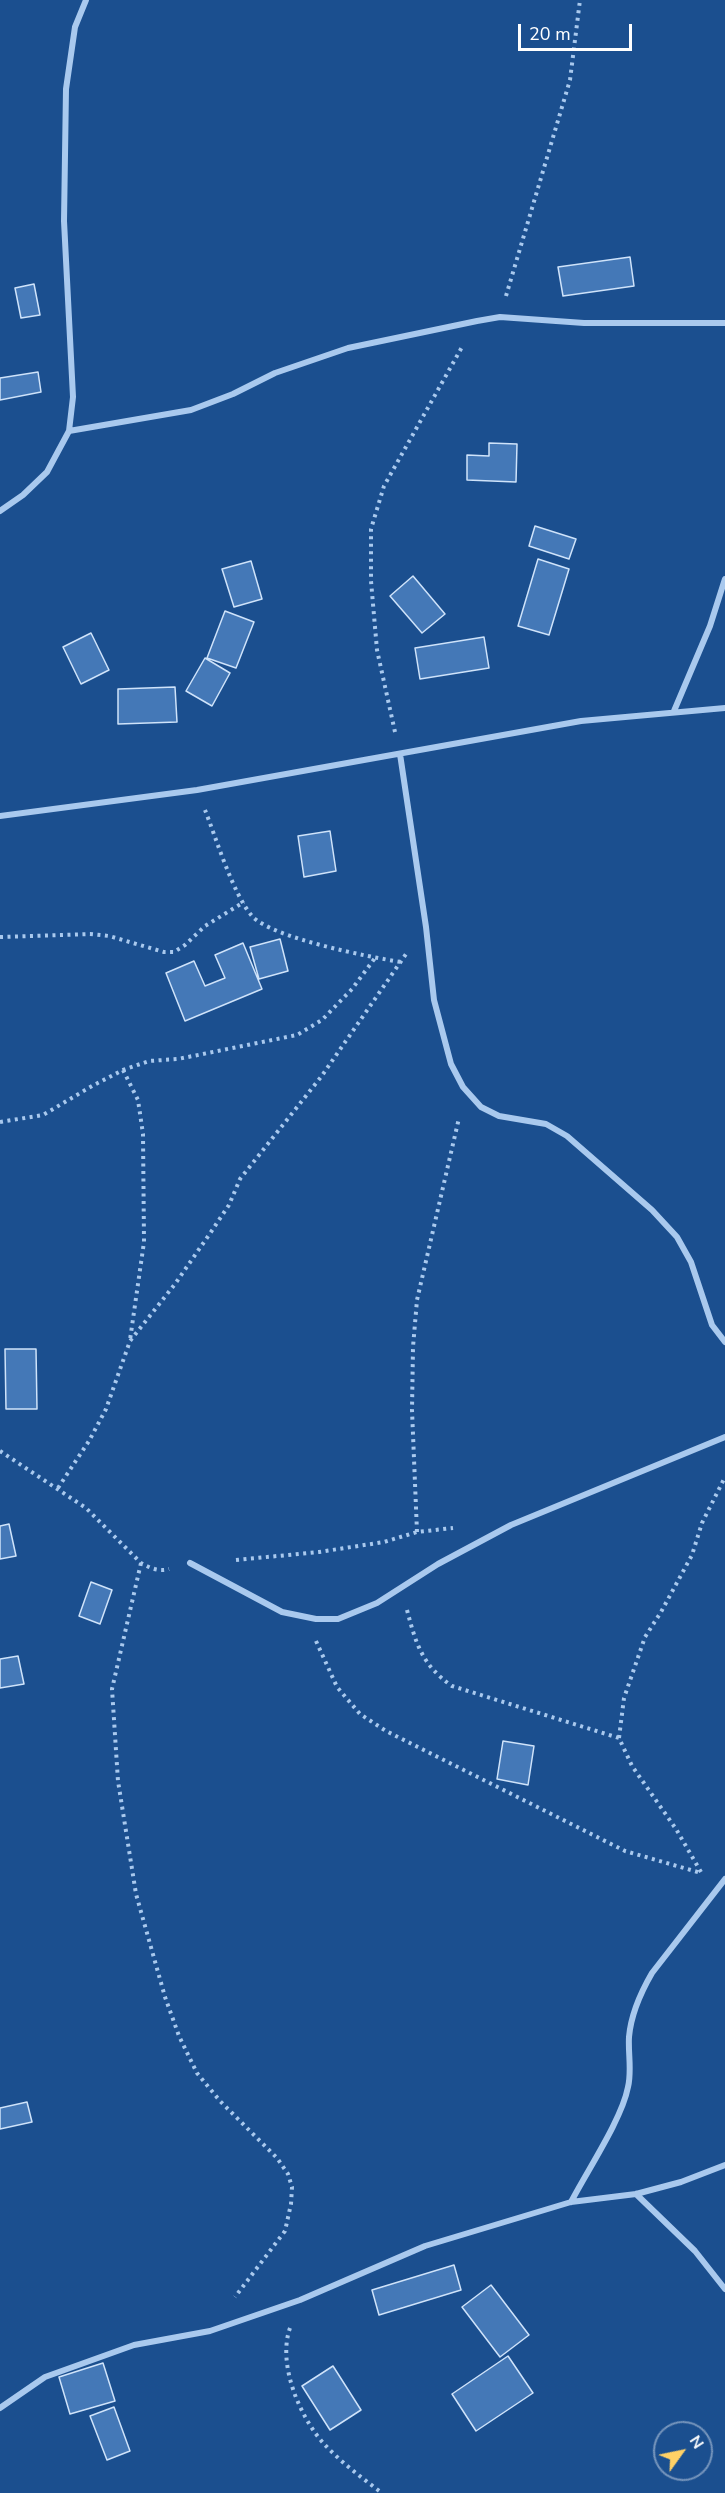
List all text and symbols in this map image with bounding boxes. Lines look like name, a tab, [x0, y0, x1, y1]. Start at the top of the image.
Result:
scale bar	[521, 12, 635, 50]
text: 20 m	[529, 22, 571, 46]
north arrow	[653, 2421, 713, 2481]
text: N	[684, 2431, 709, 2453]

